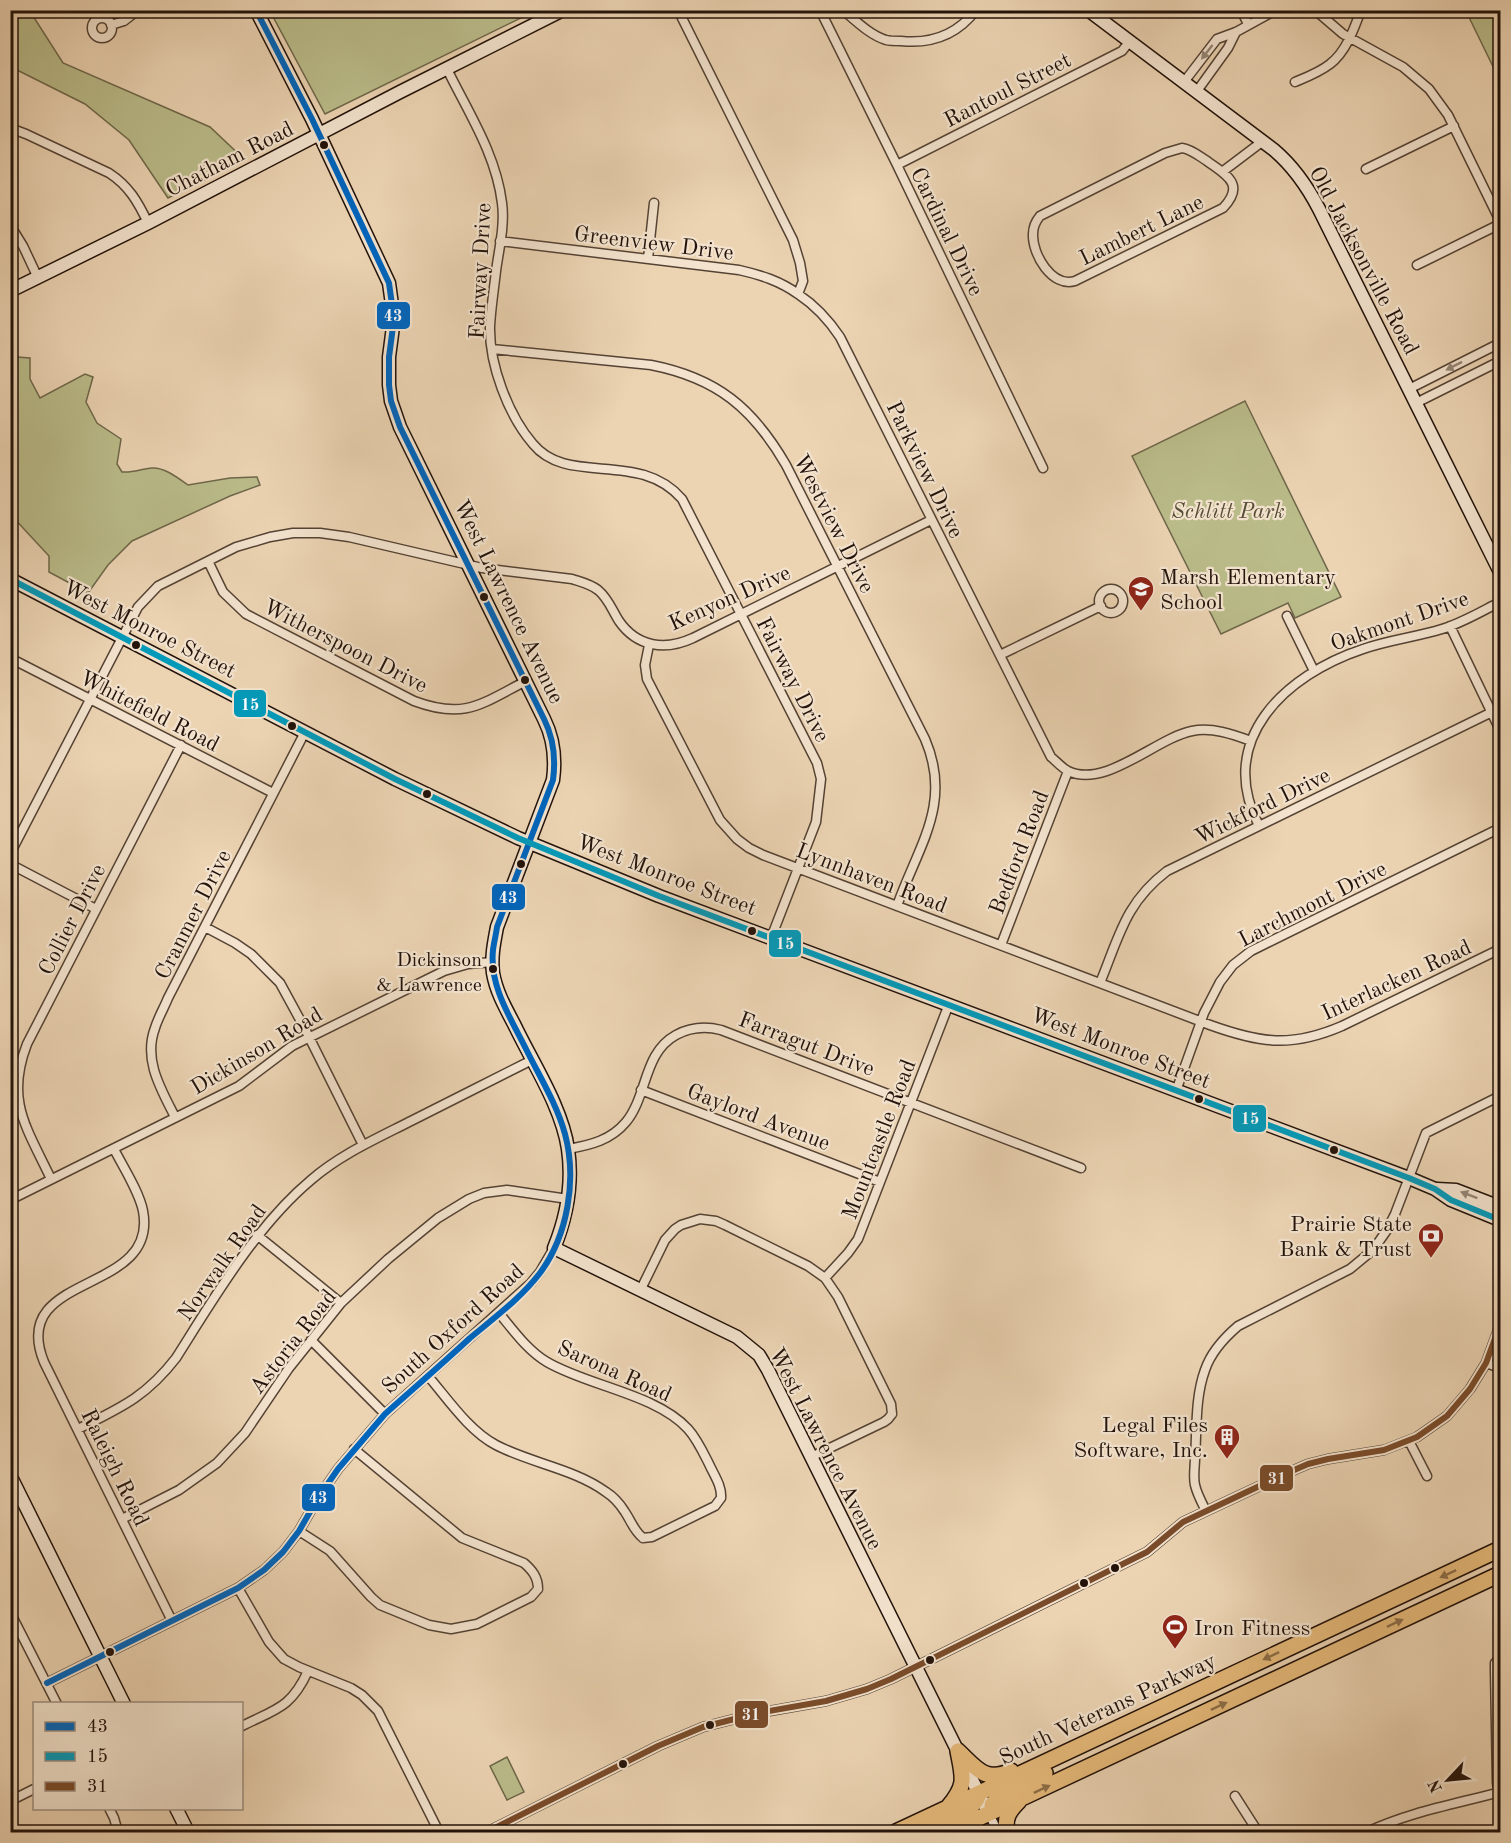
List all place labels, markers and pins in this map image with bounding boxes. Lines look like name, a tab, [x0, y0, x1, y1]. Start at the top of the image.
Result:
unlabelled marker	[318, 139, 330, 151]
place label: Marsh Elementary School	[1160, 567, 1336, 614]
school or university icon: Marsh Elementary School	[1126, 574, 1156, 612]
unlabelled marker	[478, 591, 490, 603]
unlabelled marker	[130, 639, 142, 651]
unlabelled marker	[519, 674, 531, 686]
unlabelled marker	[286, 720, 298, 732]
unlabelled marker	[421, 788, 433, 800]
unlabelled marker	[515, 858, 527, 870]
unlabelled marker	[746, 925, 758, 937]
place label: Dickinson & Lawrence	[376, 951, 482, 996]
marker: Dickinson & Lawrence	[487, 963, 499, 975]
unlabelled marker	[1193, 1093, 1205, 1105]
unlabelled marker	[1328, 1144, 1340, 1156]
place label: Prairie State Bank & Trust	[1279, 1214, 1412, 1261]
bank icon: Prairie State Bank & Trust	[1416, 1221, 1446, 1259]
place label: Legal Files Software, Inc.	[1073, 1415, 1208, 1462]
building icon: Legal Files Software, Inc.	[1212, 1422, 1242, 1460]
unlabelled marker	[1109, 1562, 1121, 1574]
unlabelled marker	[1078, 1577, 1090, 1589]
sports icon: Iron Fitness	[1160, 1612, 1190, 1650]
place label: Iron Fitness	[1194, 1618, 1310, 1640]
unlabelled marker	[104, 1646, 116, 1658]
unlabelled marker	[924, 1654, 936, 1666]
unlabelled marker	[704, 1719, 716, 1731]
unlabelled marker	[617, 1758, 629, 1770]

